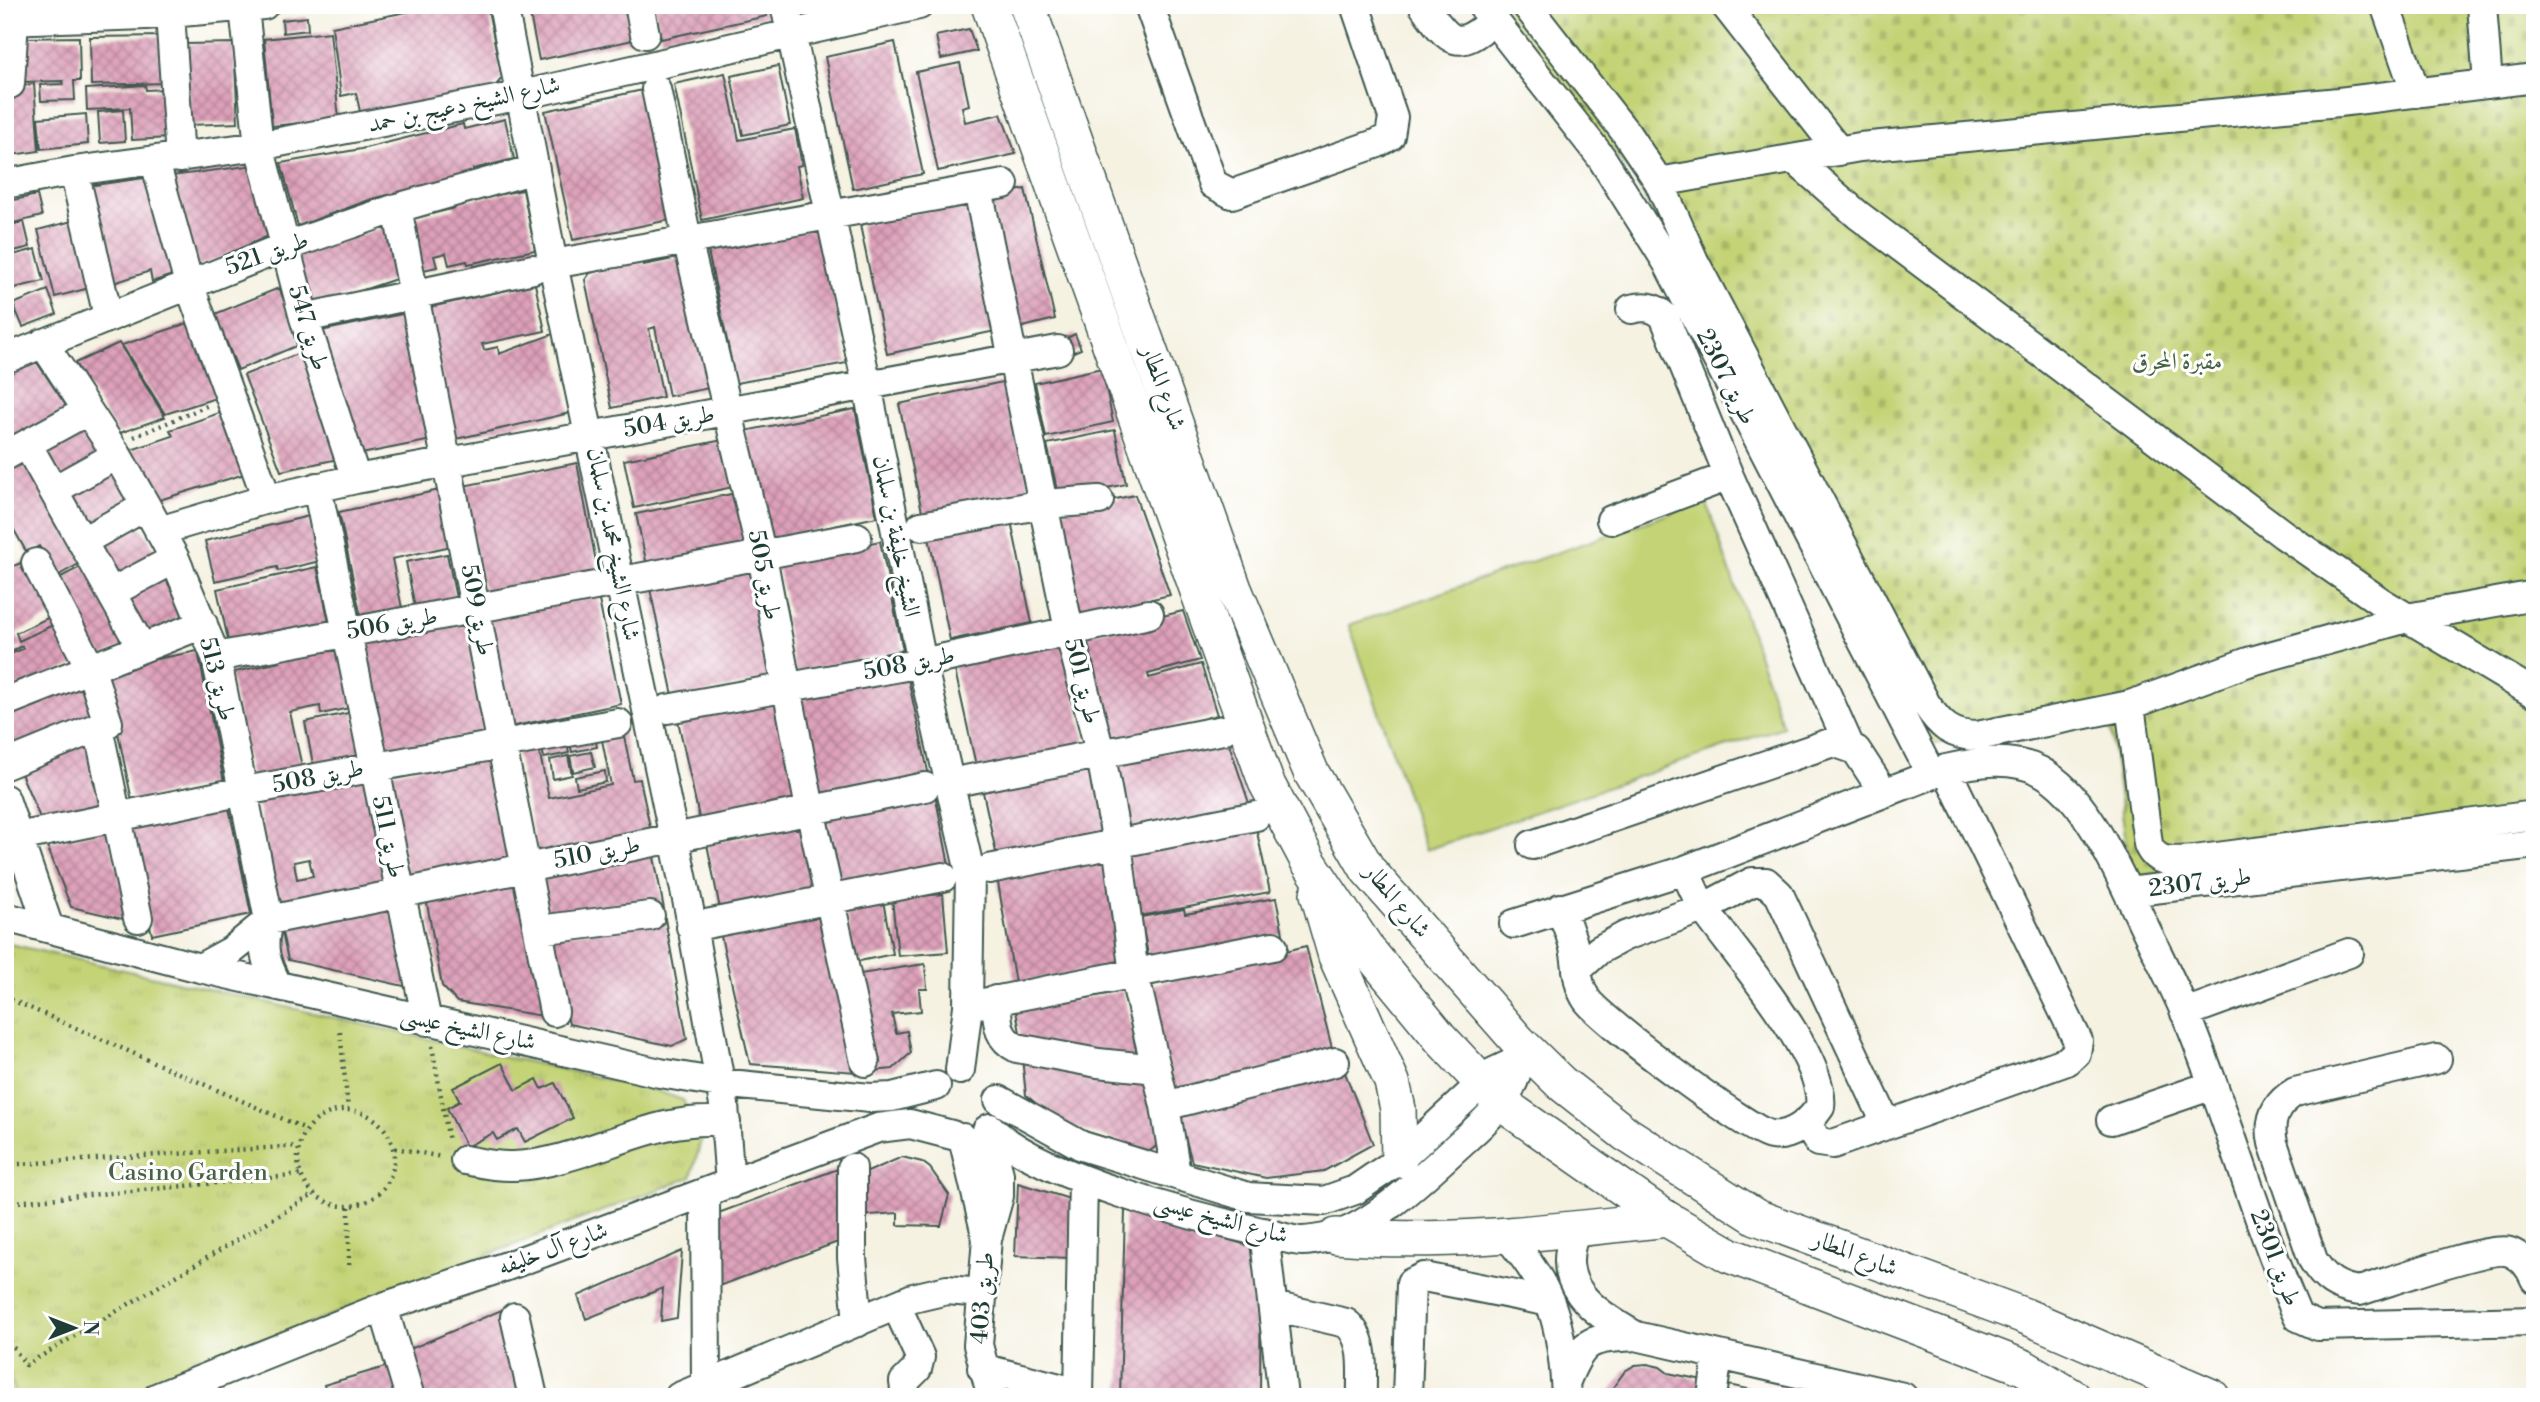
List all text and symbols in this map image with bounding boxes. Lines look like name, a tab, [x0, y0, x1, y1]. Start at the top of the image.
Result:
street label: شارع الشيخ دعيج بن حمد	[365, 70, 564, 145]
street label: طريق 521	[221, 225, 313, 283]
street label: طريق 547	[281, 282, 335, 374]
street label: طريق 2307	[1689, 324, 1763, 430]
street label: شارع المطار	[1129, 339, 1192, 436]
park label: مقبرة المحرق	[2132, 347, 2222, 377]
street label: طريق 504	[621, 399, 717, 445]
street label: شارع الشيخ محمد بن سلمان	[575, 445, 646, 644]
street label: الشيخ خليفة بن سلمان	[861, 452, 926, 621]
street label: طريق 505	[741, 527, 787, 623]
street label: طريق 509	[453, 562, 501, 658]
street label: طريق 506	[344, 601, 440, 647]
street label: طريق 513	[192, 634, 242, 724]
street label: طريق 501	[1057, 635, 1107, 727]
street label: طريق 508	[861, 640, 957, 688]
street label: طريق 508	[270, 753, 366, 801]
street label: طريق 511	[365, 793, 411, 881]
street label: طريق 510	[551, 830, 643, 876]
street label: شارع المطار	[1353, 856, 1437, 947]
street label: طريق 2307	[2147, 862, 2253, 904]
street label: شارع الشيخ عيسى	[397, 1000, 538, 1063]
park label: Casino Garden	[108, 1158, 268, 1188]
street label: شارع الشيخ عيسى	[1149, 1187, 1291, 1256]
street label: طريق 2301	[2243, 1205, 2307, 1311]
street label: شارع آل خليفه	[494, 1215, 613, 1286]
street label: شارع المطار	[1805, 1223, 1902, 1288]
street label: طريق 403	[965, 1251, 1001, 1345]
north arrow	[38, 1294, 108, 1364]
text: N	[78, 1320, 102, 1336]

